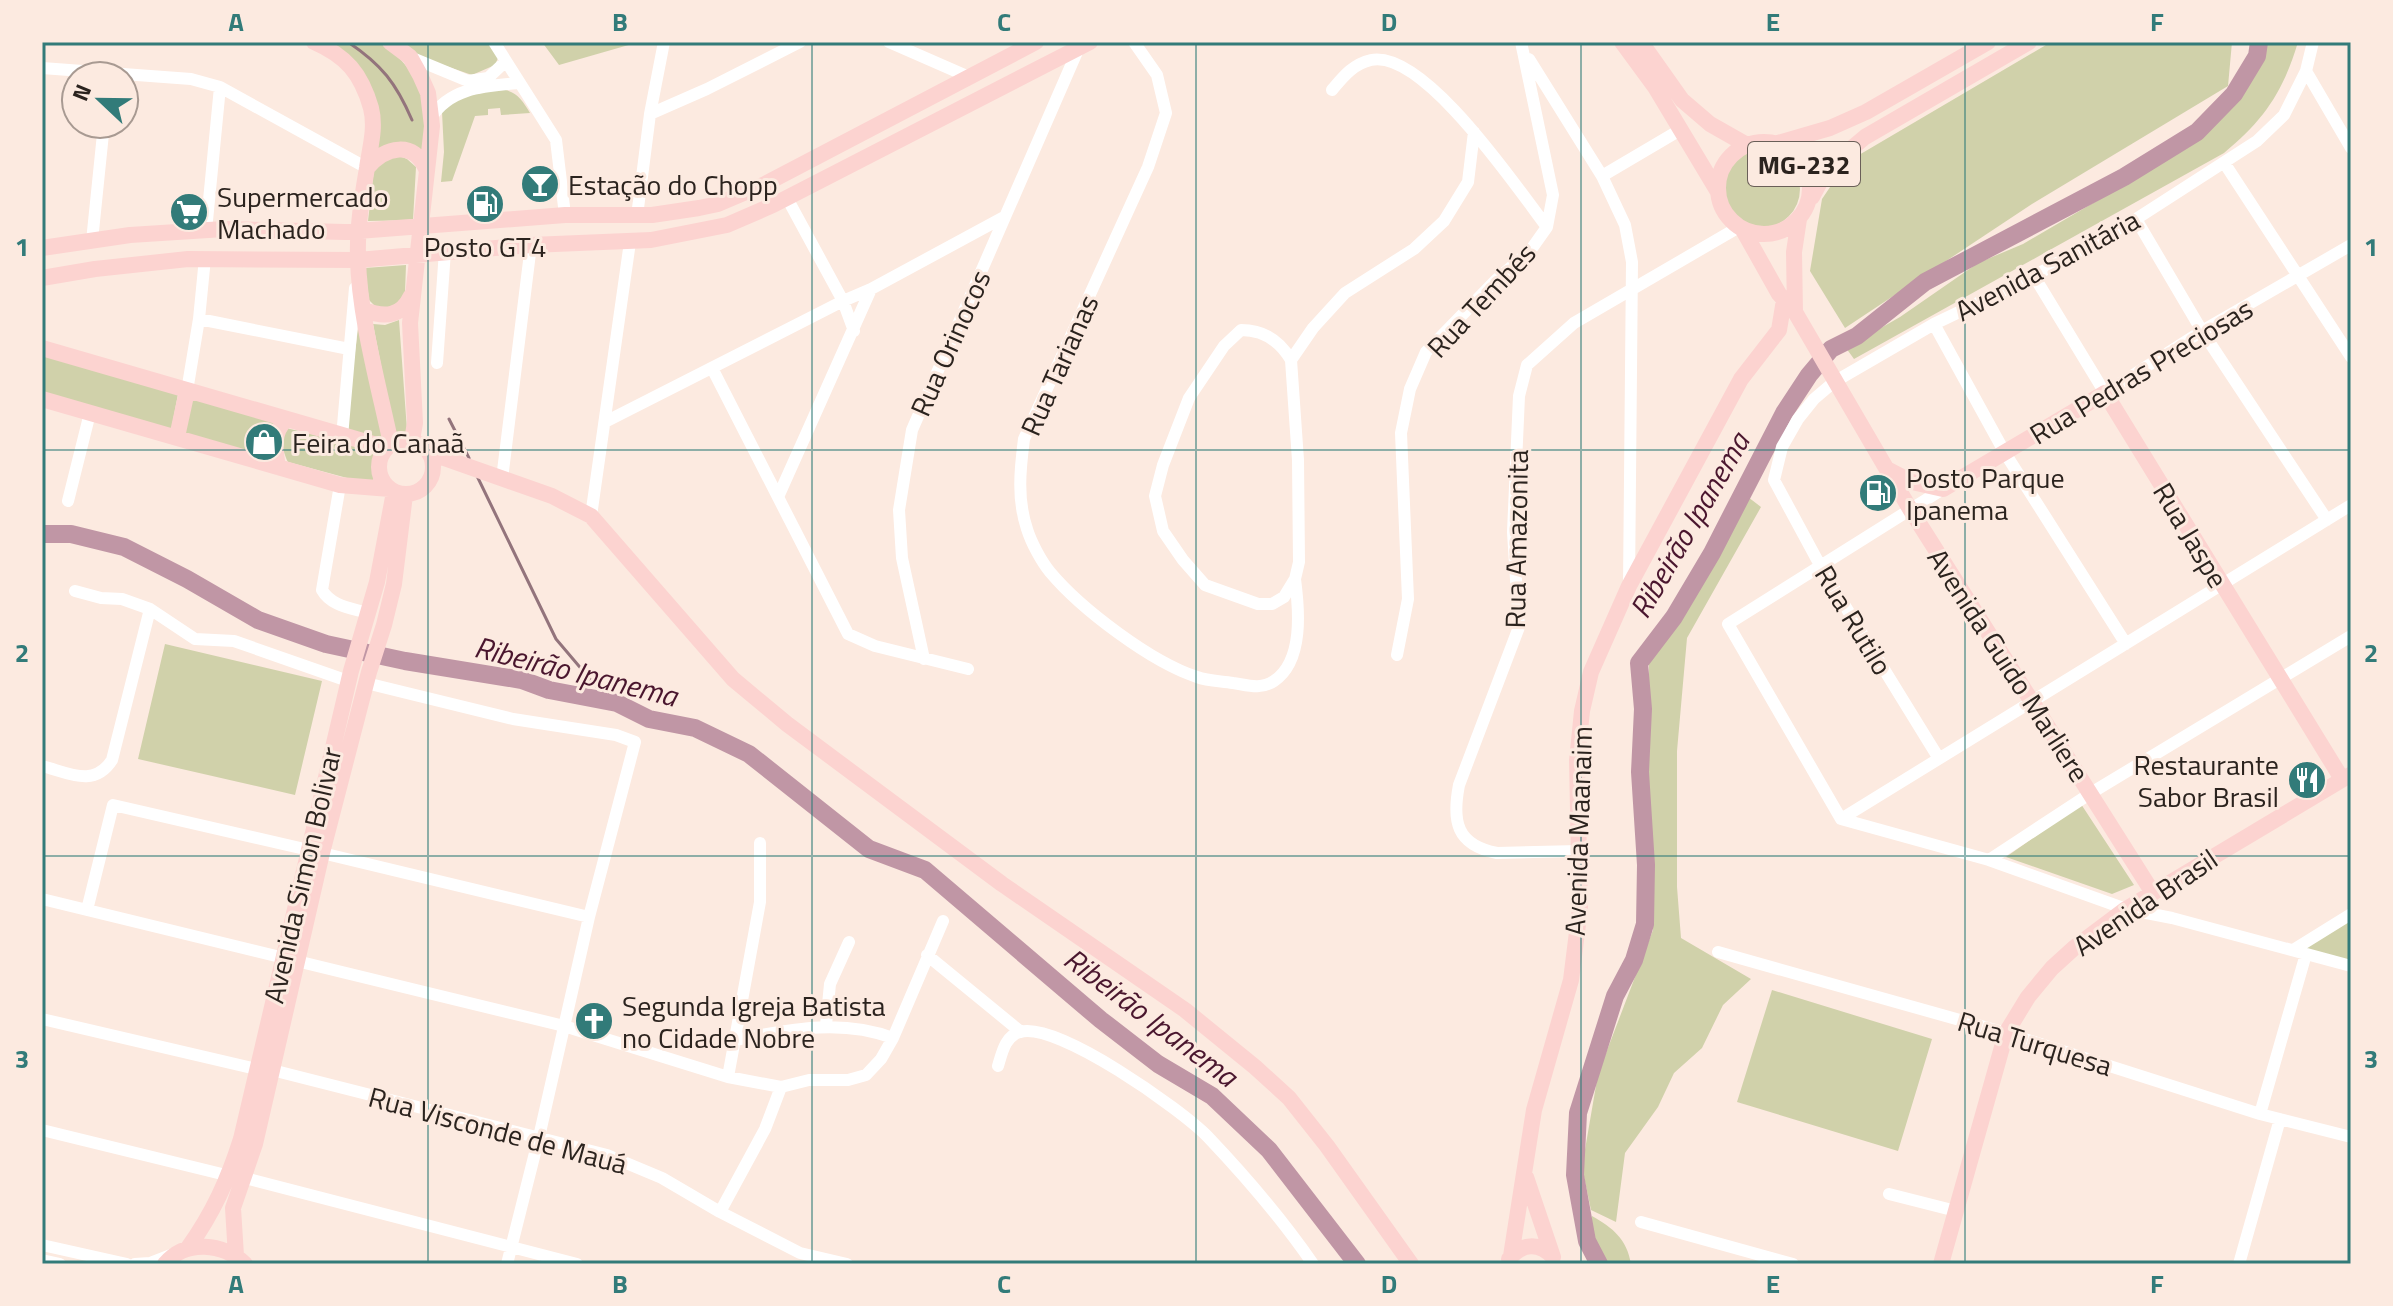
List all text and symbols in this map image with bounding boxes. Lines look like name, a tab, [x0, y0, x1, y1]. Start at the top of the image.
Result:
text: A	[228, 2, 244, 41]
text: B	[612, 2, 628, 41]
text: C	[997, 2, 1011, 41]
text: D	[1381, 2, 1397, 41]
text: E	[1766, 2, 1780, 41]
text: F	[2150, 2, 2164, 41]
north arrow	[60, 60, 140, 140]
text: N	[63, 79, 100, 106]
road number: MG-232	[1748, 142, 1860, 186]
bar icon: Estação do Chopp	[519, 163, 561, 205]
place label: Estação do Chopp	[568, 163, 778, 206]
place label: Supermercado Machado	[217, 175, 388, 250]
fuel station icon: Posto GT4	[464, 183, 506, 225]
supermarket icon: Supermercado Machado	[168, 191, 210, 233]
street label: Avenida Sanitária	[1947, 198, 2147, 332]
place label: Posto GT4	[424, 225, 546, 268]
text: 1	[15, 227, 29, 266]
text: 1	[2364, 227, 2378, 266]
street label: Rua Tembés	[1416, 233, 1546, 367]
street label: Rua Orinocos	[899, 263, 1001, 423]
street label: Rua Pedras Preciosas	[2021, 287, 2261, 455]
street label: Rua Tarianas	[1009, 288, 1109, 442]
shop icon: Feira do Canaã	[243, 421, 285, 463]
place label: Feira do Canaã	[292, 421, 464, 464]
water label: Ribeirão Ipanema	[1617, 422, 1762, 626]
street label: Rua Amazonita	[1493, 449, 1539, 629]
place label: Posto Parque Ipanema	[1906, 456, 2065, 531]
fuel station icon: Posto Parque Ipanema	[1857, 472, 1899, 514]
street label: Rua Jaspe	[2143, 474, 2239, 596]
street label: Avenida Guido Marliere	[1917, 540, 2101, 790]
street label: Rua Rutilo	[1804, 557, 1904, 683]
water label: Ribeirão Ipanema	[470, 624, 684, 719]
text: 2	[15, 633, 29, 672]
text: 2	[2364, 633, 2378, 672]
street label: Avenida Maanaim	[1553, 725, 1603, 937]
street label: Avenida Simon Bolivar	[252, 742, 352, 1007]
place label: Restaurante Sabor Brasil	[2133, 743, 2279, 818]
restaurant icon: Restaurante Sabor Brasil	[2286, 759, 2328, 801]
street label: Avenida Brasil	[2064, 838, 2226, 966]
water label: Ribeirão Ipanema	[1054, 936, 1249, 1099]
place label: Segunda Igreja Batista no Cidade Nobre	[622, 984, 886, 1059]
street label: Rua Turquesa	[1952, 999, 2118, 1087]
church icon: Segunda Igreja Batista no Cidade Nobre	[573, 1000, 615, 1042]
text: 3	[15, 1039, 29, 1078]
text: 3	[2364, 1039, 2378, 1078]
street label: Rua Visconde de Mauá	[364, 1075, 632, 1185]
text: A	[228, 1264, 244, 1303]
text: B	[612, 1264, 628, 1303]
text: C	[997, 1264, 1011, 1303]
text: D	[1381, 1264, 1397, 1303]
text: E	[1766, 1264, 1780, 1303]
text: F	[2150, 1264, 2164, 1303]

